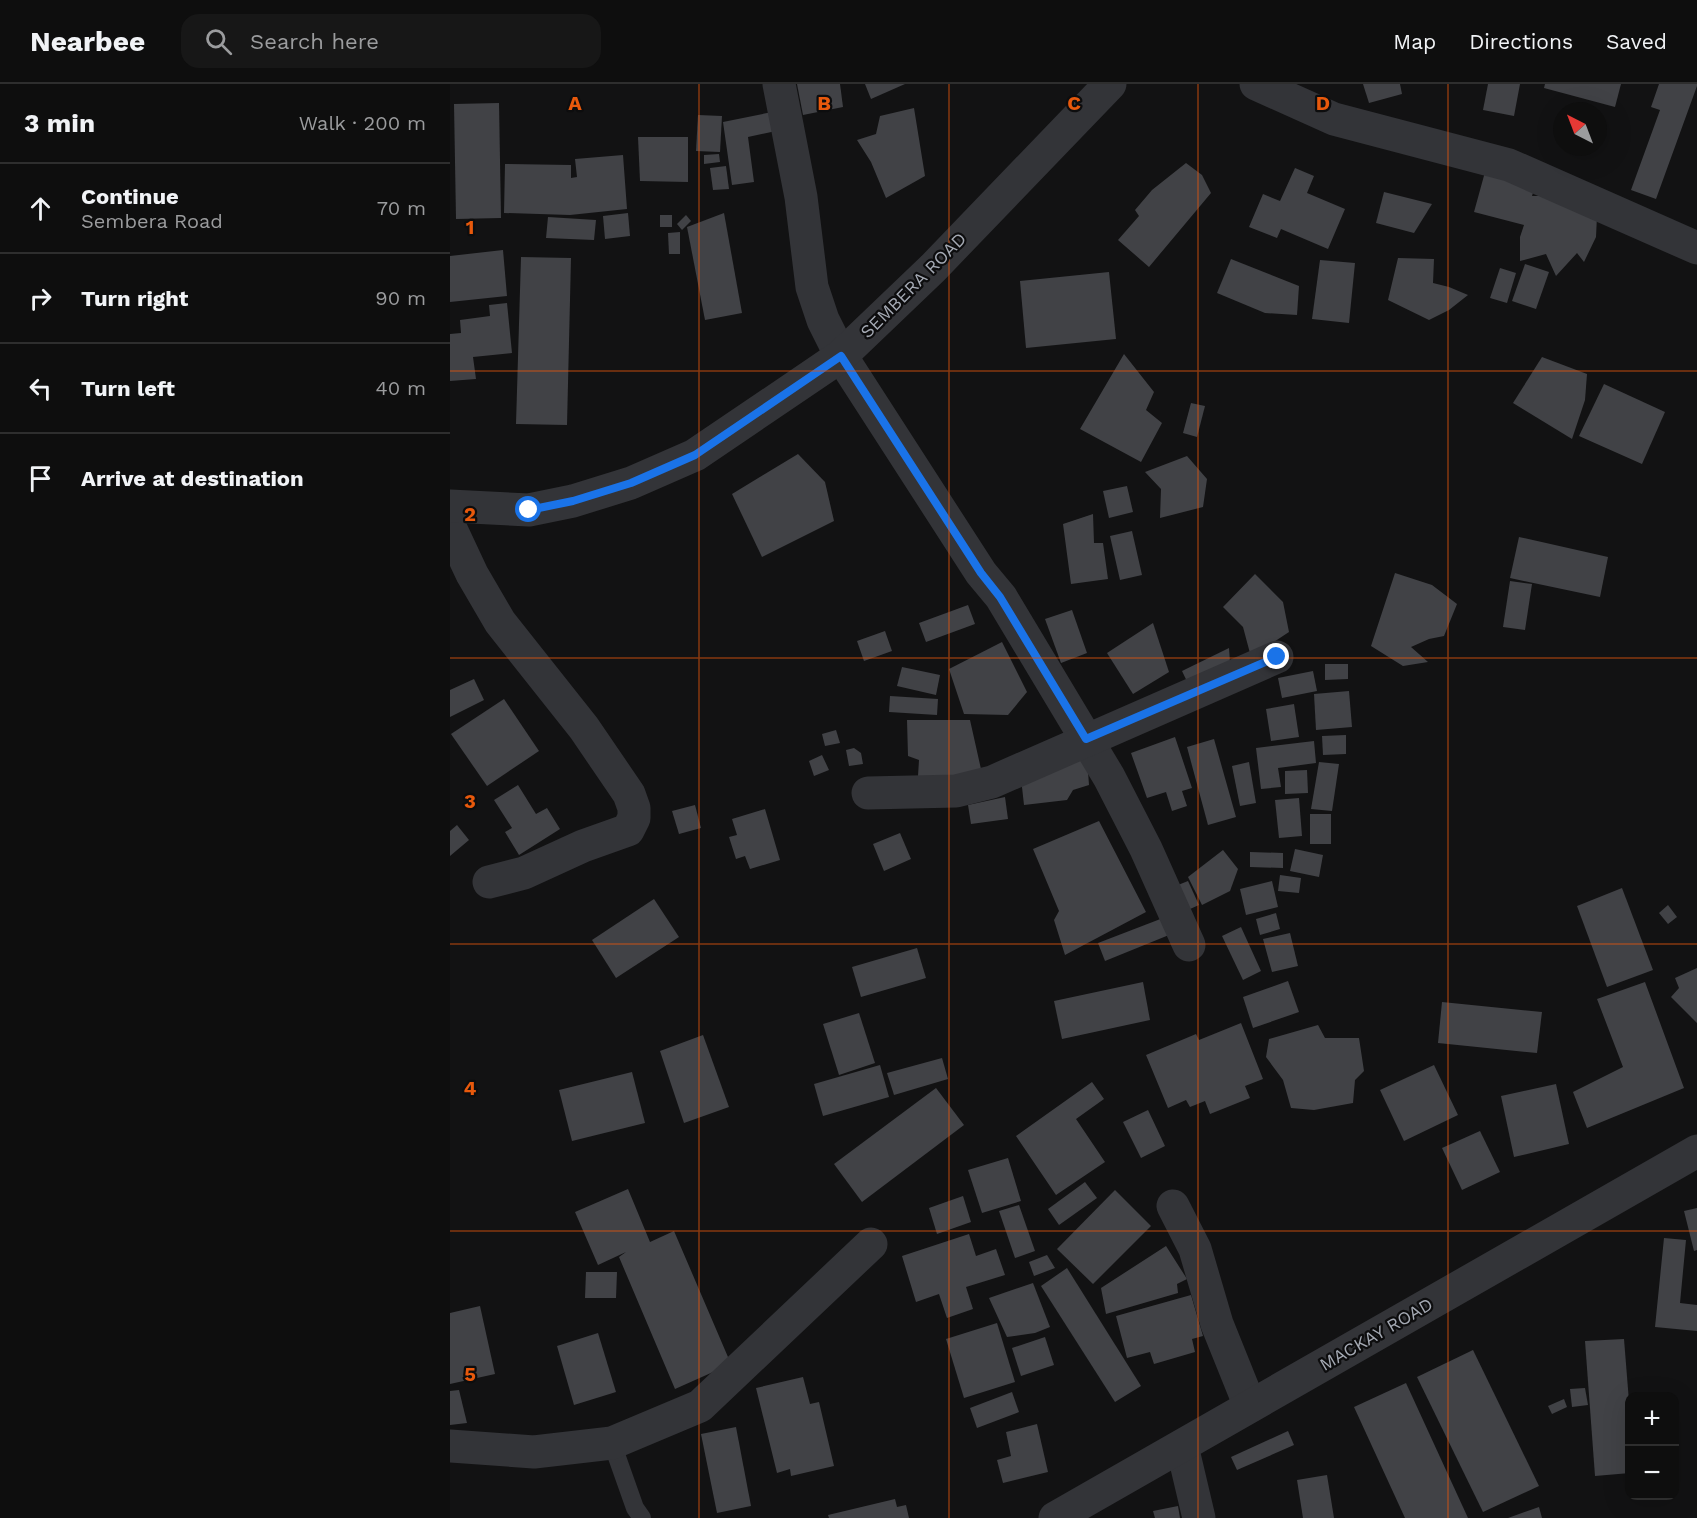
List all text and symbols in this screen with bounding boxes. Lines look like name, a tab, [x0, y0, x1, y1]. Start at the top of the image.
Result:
search box	[181, 14, 601, 68]
text: Nearbee	[30, 25, 145, 58]
icon: search	[202, 25, 235, 58]
text: Search here	[250, 29, 379, 54]
text: Map	[1393, 29, 1436, 54]
text: Directions	[1469, 29, 1573, 54]
text: Saved	[1606, 29, 1667, 54]
text: A	[568, 91, 582, 115]
text: B	[817, 91, 831, 115]
text: C	[1067, 91, 1081, 115]
text: D	[1316, 91, 1330, 115]
north arrow	[1553, 102, 1607, 156]
text: 3 min	[24, 108, 95, 138]
text: Walk · 200 m	[299, 111, 426, 135]
text: Continue	[81, 184, 179, 209]
icon: ahead	[24, 192, 57, 225]
text: 70 m	[377, 196, 426, 220]
text: Sembera Road	[81, 209, 223, 233]
text: 1	[466, 215, 474, 239]
street label: SEMBERA ROAD	[856, 228, 970, 342]
icon: right	[24, 282, 57, 315]
text: Turn right	[81, 286, 188, 311]
text: 90 m	[375, 286, 426, 310]
icon: left	[24, 372, 57, 405]
text: Turn left	[81, 376, 175, 401]
text: 40 m	[375, 376, 426, 400]
icon: arrive	[24, 462, 57, 495]
text: Arrive at destination	[81, 466, 304, 491]
route start	[515, 496, 541, 522]
text: 2	[464, 502, 476, 526]
route end	[1263, 643, 1289, 669]
text: 3	[464, 789, 476, 813]
text: 4	[464, 1076, 477, 1100]
street label: MACKAY ROAD	[1316, 1293, 1436, 1375]
text: 5	[464, 1362, 476, 1386]
map controls	[1625, 1392, 1679, 1500]
button: +	[1625, 1392, 1679, 1446]
button: −	[1625, 1446, 1679, 1500]

